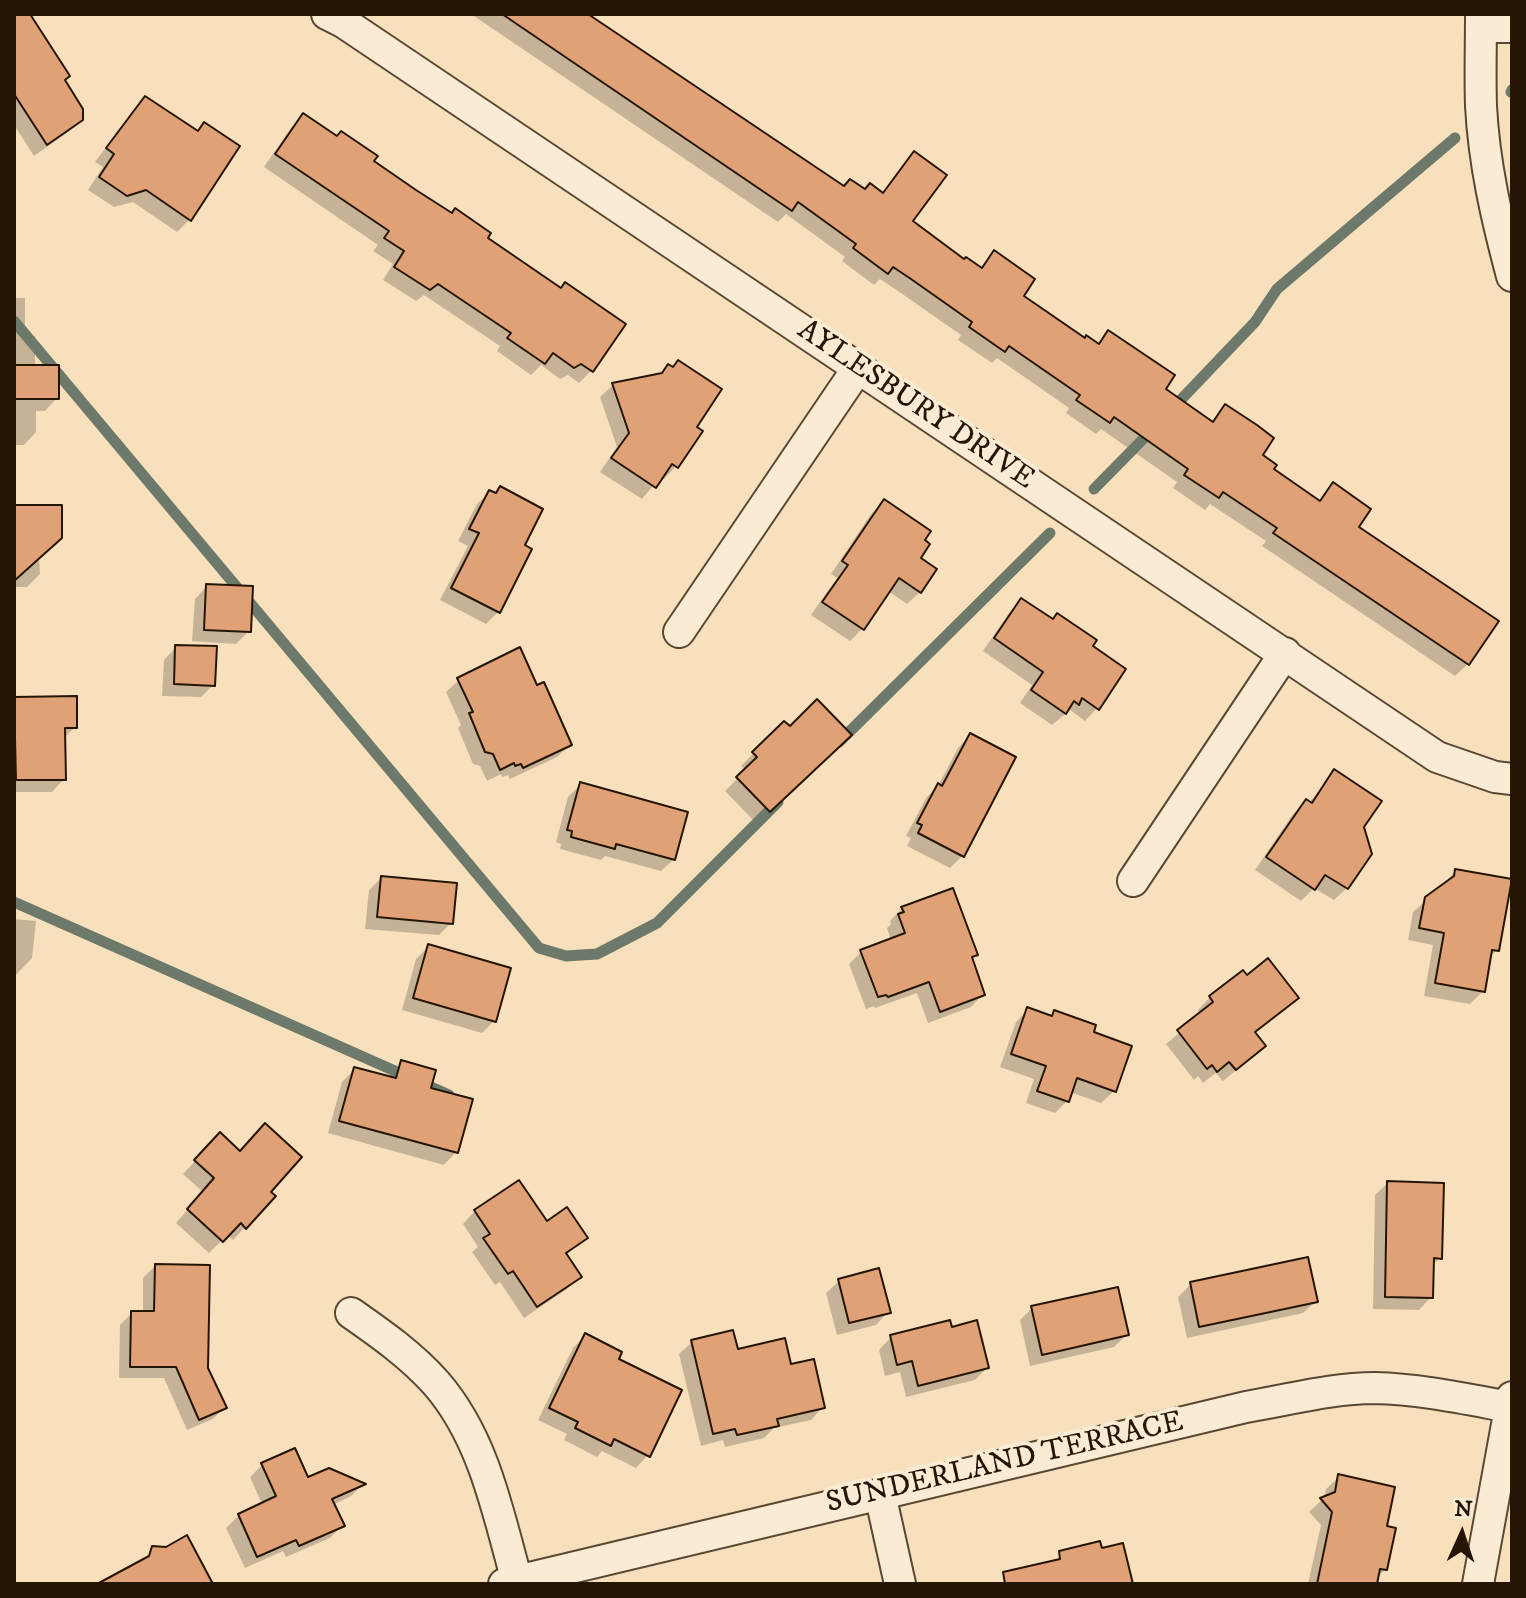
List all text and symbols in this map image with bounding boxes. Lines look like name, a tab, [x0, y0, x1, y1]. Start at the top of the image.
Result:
street label: AYLESBURY DRIVE	[790, 313, 1040, 499]
street label: SUNDERLAND TERRACE	[823, 1405, 1187, 1523]
north arrow	[1422, 1494, 1502, 1574]
text: N	[1454, 1496, 1473, 1523]

